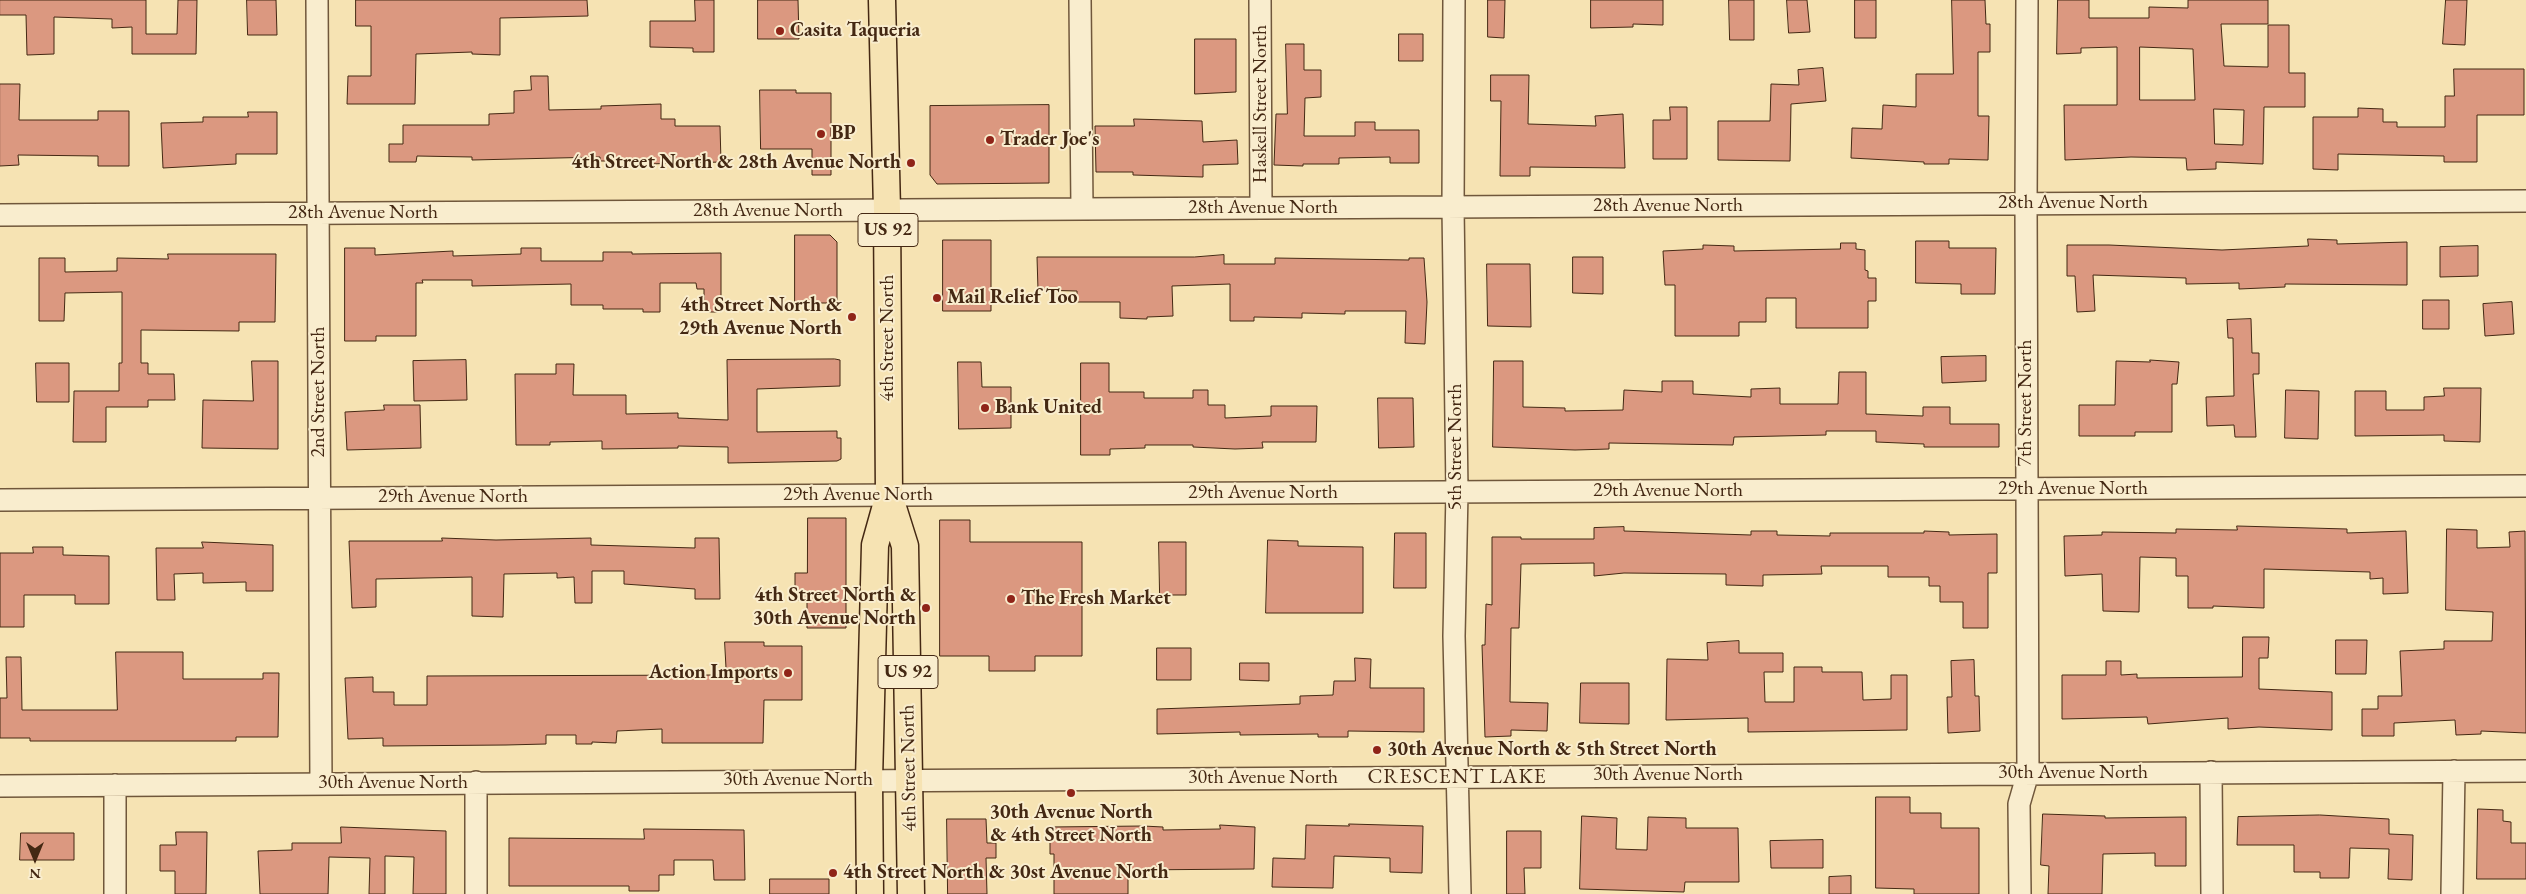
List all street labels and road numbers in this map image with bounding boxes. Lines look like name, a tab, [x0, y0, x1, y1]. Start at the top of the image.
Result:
street label: Haskell Street North	[1249, 25, 1273, 183]
street label: 28th Avenue North	[1998, 191, 2148, 215]
street label: 28th Avenue North	[1593, 194, 1743, 218]
street label: 28th Avenue North	[1188, 196, 1338, 220]
street label: 28th Avenue North	[693, 199, 843, 223]
street label: 28th Avenue North	[288, 201, 438, 225]
road number: US 92	[858, 214, 918, 246]
street label: 4th Street North	[876, 274, 900, 402]
street label: 2nd Street North	[307, 326, 331, 458]
street label: 7th Street North	[2014, 339, 2038, 467]
street label: 5th Street North	[1444, 383, 1468, 511]
street label: 29th Avenue North	[1998, 477, 2148, 501]
street label: 29th Avenue North	[1593, 479, 1743, 503]
street label: 29th Avenue North	[1188, 481, 1338, 505]
street label: 29th Avenue North	[783, 483, 933, 507]
street label: 29th Avenue North	[378, 485, 528, 509]
road number: US 92	[878, 656, 938, 689]
street label: 4th Street North	[896, 704, 922, 832]
street label: 30th Avenue North	[1998, 761, 2148, 785]
street label: 30th Avenue North	[1593, 763, 1743, 787]
street label: 30th Avenue North	[1188, 766, 1338, 790]
street label: 30th Avenue North	[723, 768, 873, 792]
street label: 30th Avenue North	[318, 771, 468, 795]

